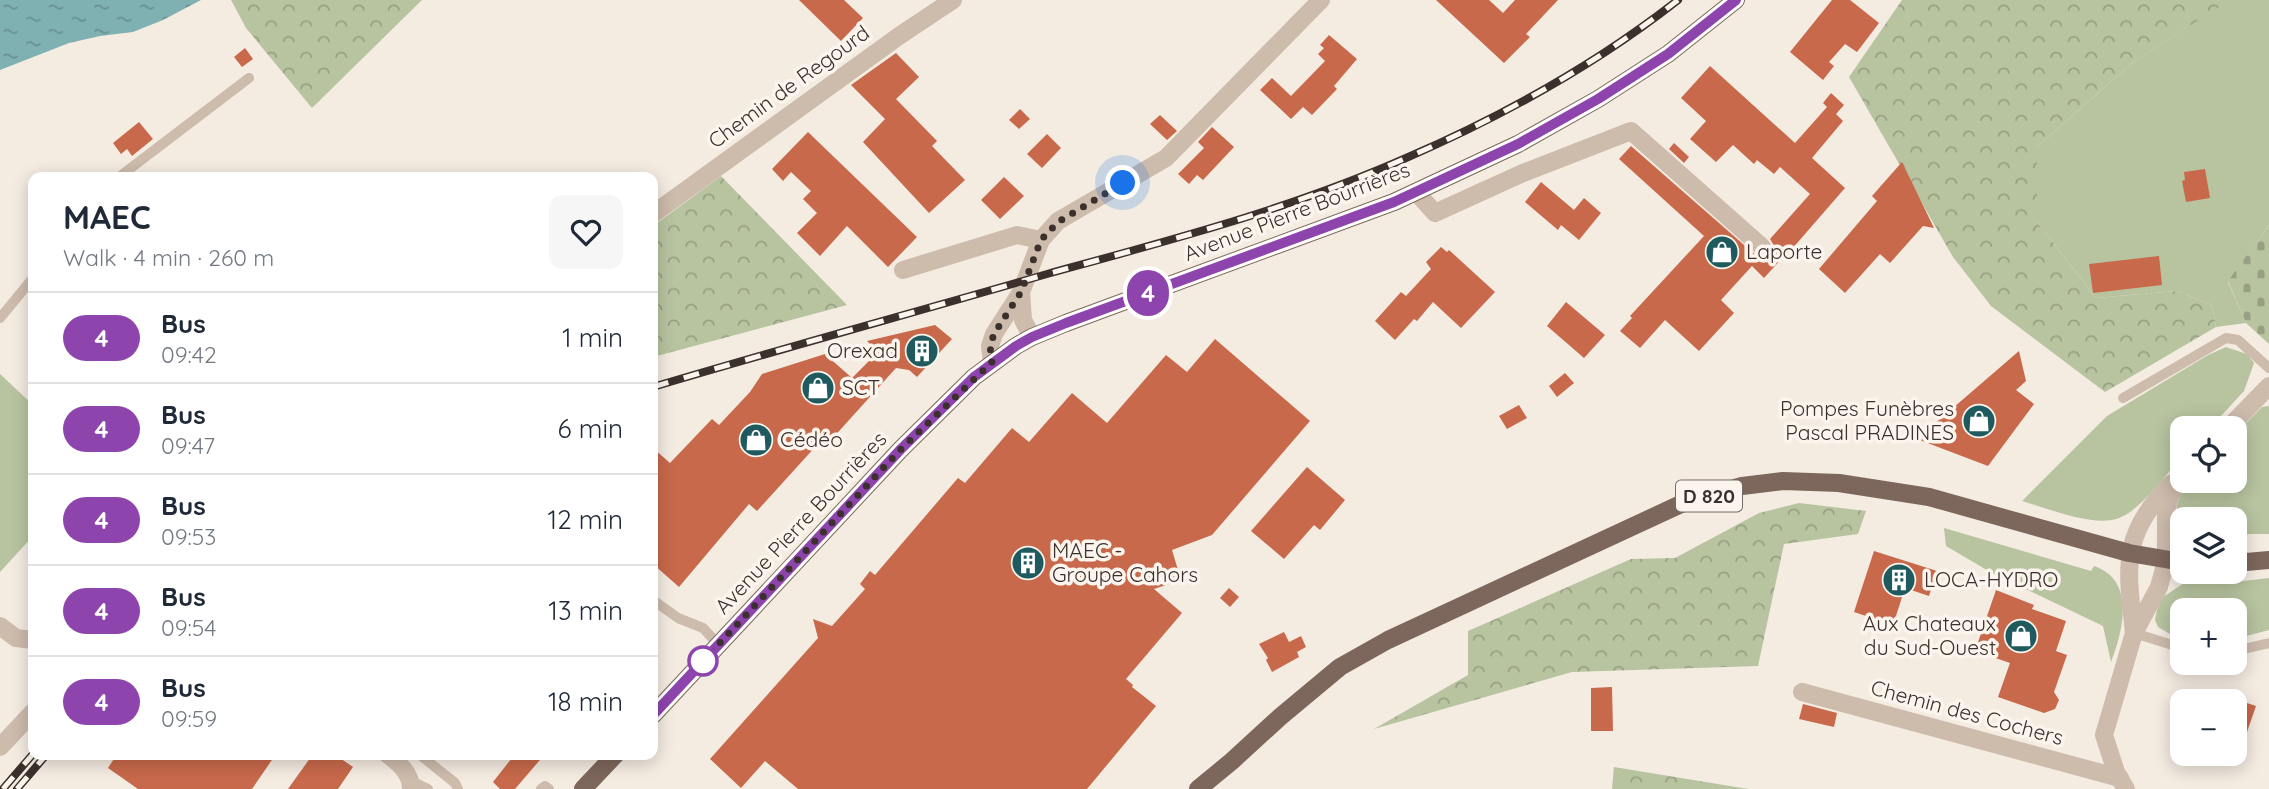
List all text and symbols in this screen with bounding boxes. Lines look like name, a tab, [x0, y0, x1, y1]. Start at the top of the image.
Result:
street label: Chemin de Regourd	[703, 19, 874, 153]
street label: Avenue Pierre Bourrières	[1180, 156, 1413, 266]
your location	[1105, 165, 1140, 200]
button: heart	[549, 195, 623, 269]
text: MAEC	[63, 196, 151, 237]
shop icon: Laporte	[1703, 233, 1741, 271]
place label: Laporte	[1746, 238, 1822, 264]
text: Walk · 4 min · 260 m	[63, 243, 274, 272]
line badge: 4	[1125, 270, 1171, 316]
text: 4	[1141, 278, 1155, 308]
text: Bus	[161, 307, 206, 340]
text: 1 min	[562, 321, 623, 354]
text: 4	[94, 323, 109, 353]
building icon: Orexad	[903, 332, 941, 370]
place label: Orexad	[827, 337, 898, 363]
text: 09:42	[161, 340, 217, 369]
shop icon: SCT	[799, 369, 837, 407]
place label: SCT	[842, 374, 880, 400]
place label: Pompes Funèbres Pascal PRADINES	[1780, 395, 1954, 445]
text: Bus	[161, 398, 206, 431]
shop icon: Pompes Funèbres Pascal PRADINES	[1960, 402, 1998, 440]
text: 6 min	[558, 412, 623, 445]
text: 4	[94, 414, 109, 444]
map controls	[2170, 416, 2247, 766]
button: locate	[2170, 416, 2247, 493]
shop icon: Cédéo	[737, 421, 775, 459]
street label: Avenue Pierre Bourrières	[709, 426, 892, 619]
place label: Cédéo	[780, 426, 843, 452]
text: 09:47	[161, 431, 215, 460]
road number: D 820	[1676, 481, 1742, 512]
text: Bus	[161, 489, 206, 522]
text: 12 min	[548, 503, 623, 536]
text: 4	[94, 505, 109, 535]
button: layers	[2170, 507, 2247, 584]
text: 09:53	[161, 522, 216, 551]
place label: MAEC - Groupe Cahors	[1052, 537, 1198, 587]
building icon: MAEC - Groupe Cahors	[1009, 544, 1047, 582]
building icon: LOCA-HYDRO	[1880, 561, 1918, 599]
place label: LOCA-HYDRO	[1924, 566, 2058, 592]
text: Bus	[161, 580, 206, 613]
text: 13 min	[548, 594, 623, 627]
text: 4	[94, 596, 109, 626]
button: +	[2170, 598, 2247, 675]
place label: Aux Chateaux du Sud-Ouest	[1863, 610, 1996, 660]
text: 09:54	[161, 613, 216, 642]
shop icon: Aux Chateaux du Sud-Ouest	[2002, 617, 2040, 655]
unlabelled marker	[688, 646, 718, 676]
text: Bus	[161, 671, 206, 704]
street label: Chemin des Cochers	[1868, 674, 2066, 750]
text: 18 min	[548, 685, 623, 718]
text: 4	[94, 687, 109, 717]
button: −	[2170, 689, 2247, 766]
text: 09:59	[161, 704, 217, 733]

